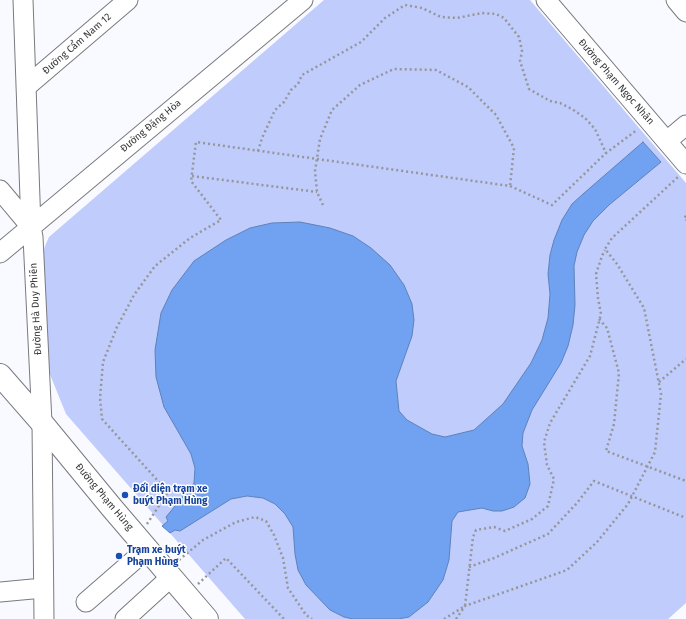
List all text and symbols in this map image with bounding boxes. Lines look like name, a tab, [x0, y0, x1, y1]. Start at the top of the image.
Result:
street label: Đường Cẩm Nam 12	[40, 11, 114, 77]
street label: Đường Phạm Ngọc Nhân	[576, 37, 656, 127]
street label: Đường Đặng Hòa	[118, 97, 184, 155]
street label: Đường Hà Duy Phiên	[28, 263, 44, 355]
street label: Đường Phạm Hùng	[72, 461, 136, 533]
place label: Đối diện trạm xe buýt Phạm Hùng	[133, 483, 208, 506]
marker: Đối diện trạm xe buýt Phạm Hùng	[120, 490, 130, 500]
place label: Trạm xe buýt Phạm Hùng	[127, 544, 186, 568]
marker: Trạm xe buýt Phạm Hùng	[114, 551, 124, 561]

